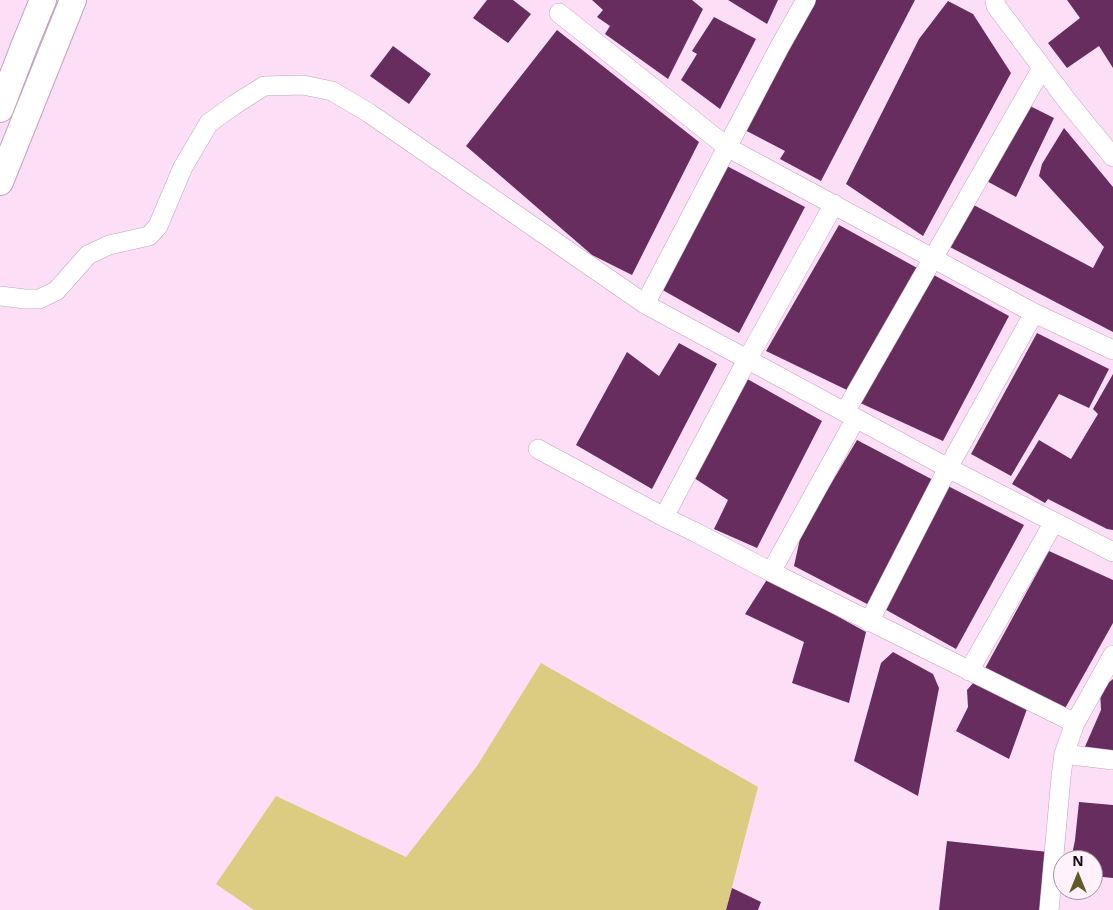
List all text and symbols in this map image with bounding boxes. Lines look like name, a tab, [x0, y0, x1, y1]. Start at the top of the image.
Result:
north arrow	[1053, 850, 1103, 900]
text: N	[1072, 851, 1084, 870]

